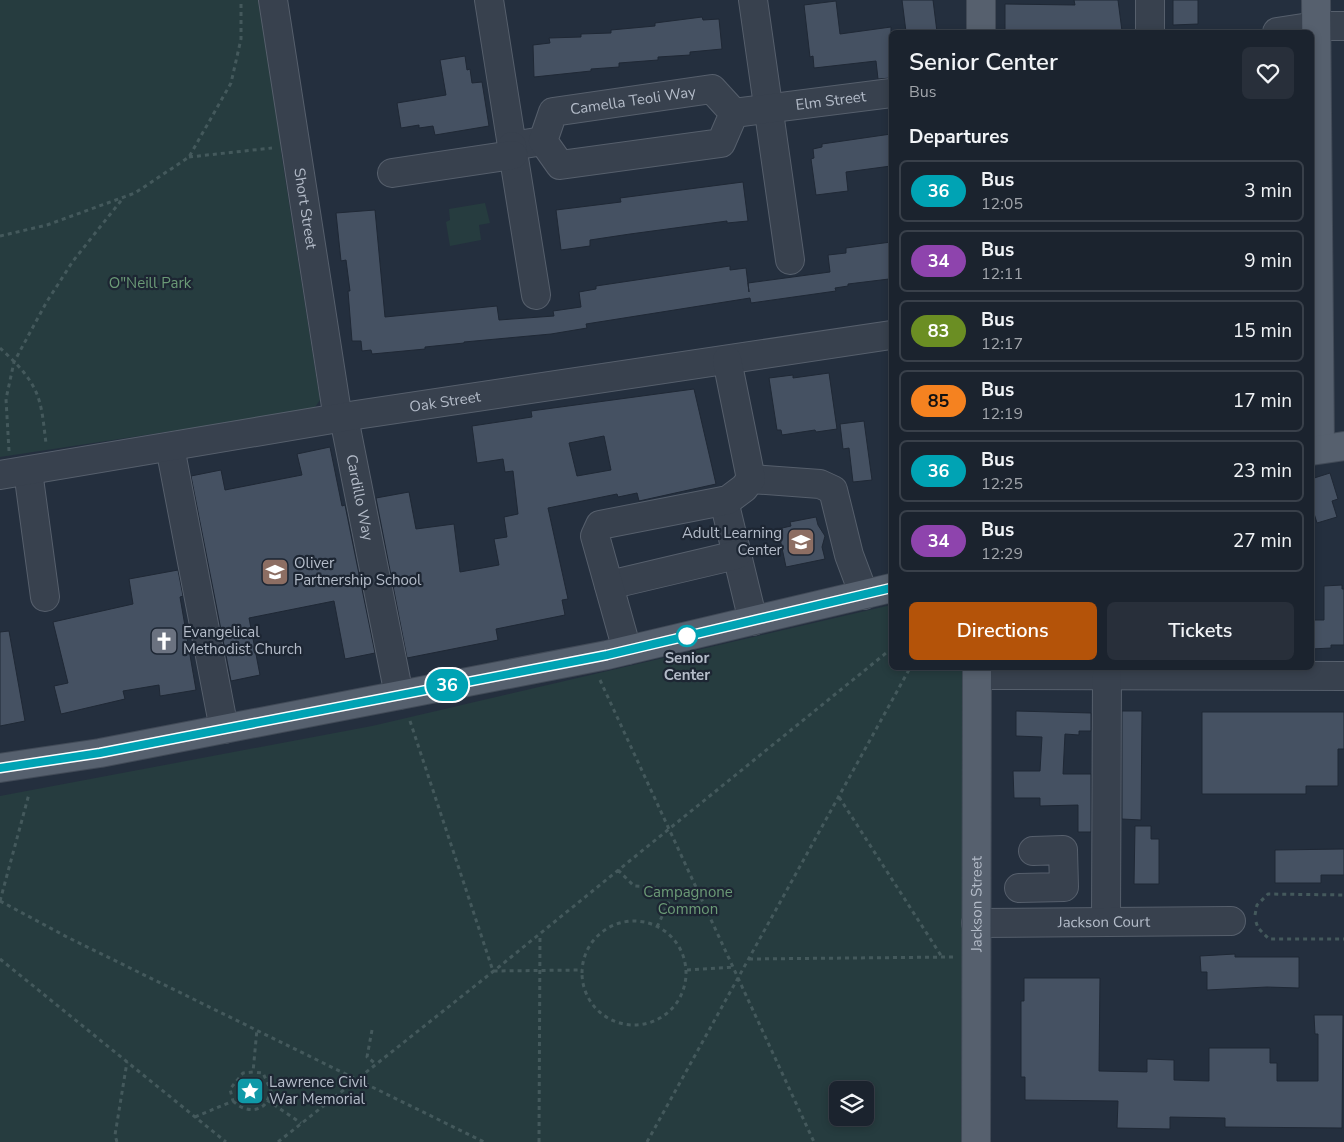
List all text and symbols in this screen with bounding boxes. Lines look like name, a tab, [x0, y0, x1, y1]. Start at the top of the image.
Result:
text: Senior Center	[909, 46, 1058, 78]
button: heart	[1242, 47, 1294, 99]
street label: Camella Teoli Way	[569, 81, 697, 119]
text: Bus	[909, 81, 937, 103]
street label: Elm Street	[794, 86, 868, 115]
text: Departures	[909, 124, 1009, 150]
street label: Short Street	[289, 166, 322, 251]
text: Bus	[981, 167, 1014, 193]
text: 3 min	[1244, 178, 1292, 204]
text: 36	[928, 179, 949, 203]
text: 12:05	[981, 193, 1023, 215]
text: Bus	[981, 237, 1014, 263]
text: 9 min	[1244, 248, 1292, 274]
text: 34	[928, 249, 949, 273]
text: 12:11	[981, 263, 1023, 285]
park label: O"Neill Park	[109, 273, 192, 293]
text: Bus	[981, 307, 1014, 333]
text: 15 min	[1233, 318, 1292, 344]
text: 83	[928, 319, 949, 343]
text: 12:17	[981, 333, 1023, 355]
text: Bus	[981, 377, 1014, 403]
street label: Oak Street	[408, 386, 483, 417]
text: 17 min	[1233, 388, 1292, 414]
text: 85	[928, 389, 949, 413]
text: 12:19	[981, 403, 1023, 425]
text: Bus	[981, 447, 1014, 473]
street label: Cardillo Way	[341, 453, 378, 543]
text: 23 min	[1233, 458, 1292, 484]
text: 36	[928, 459, 949, 483]
text: 12:25	[981, 473, 1023, 495]
text: Bus	[981, 517, 1014, 543]
place label: Adult Learning Center	[682, 523, 783, 560]
school or university icon: Adult Learning Center	[786, 527, 816, 557]
text: 27 min	[1233, 528, 1292, 554]
text: 34	[928, 529, 949, 553]
text: 12:29	[981, 543, 1023, 565]
place label: Oliver Partnership School	[294, 553, 422, 590]
school or university icon: Oliver Partnership School	[260, 557, 290, 587]
button: Directions	[909, 602, 1097, 660]
button: Tickets	[1107, 602, 1294, 660]
place label: Evangelical Methodist Church	[183, 622, 302, 659]
marker: Senior Center	[676, 625, 698, 647]
church icon: Evangelical Methodist Church	[149, 626, 179, 656]
place label: Senior Center	[664, 648, 710, 685]
line badge: 36	[424, 669, 470, 701]
text: 36	[436, 673, 458, 697]
street label: Jackson Street	[966, 855, 987, 953]
park label: Campagnone Common	[643, 882, 733, 919]
street label: Jackson Court	[1057, 912, 1151, 932]
place label: Lawrence Civil War Memorial	[269, 1072, 368, 1109]
place icon: Lawrence Civil War Memorial	[235, 1076, 265, 1106]
map controls	[829, 1081, 874, 1126]
button: layers	[829, 1081, 874, 1126]

